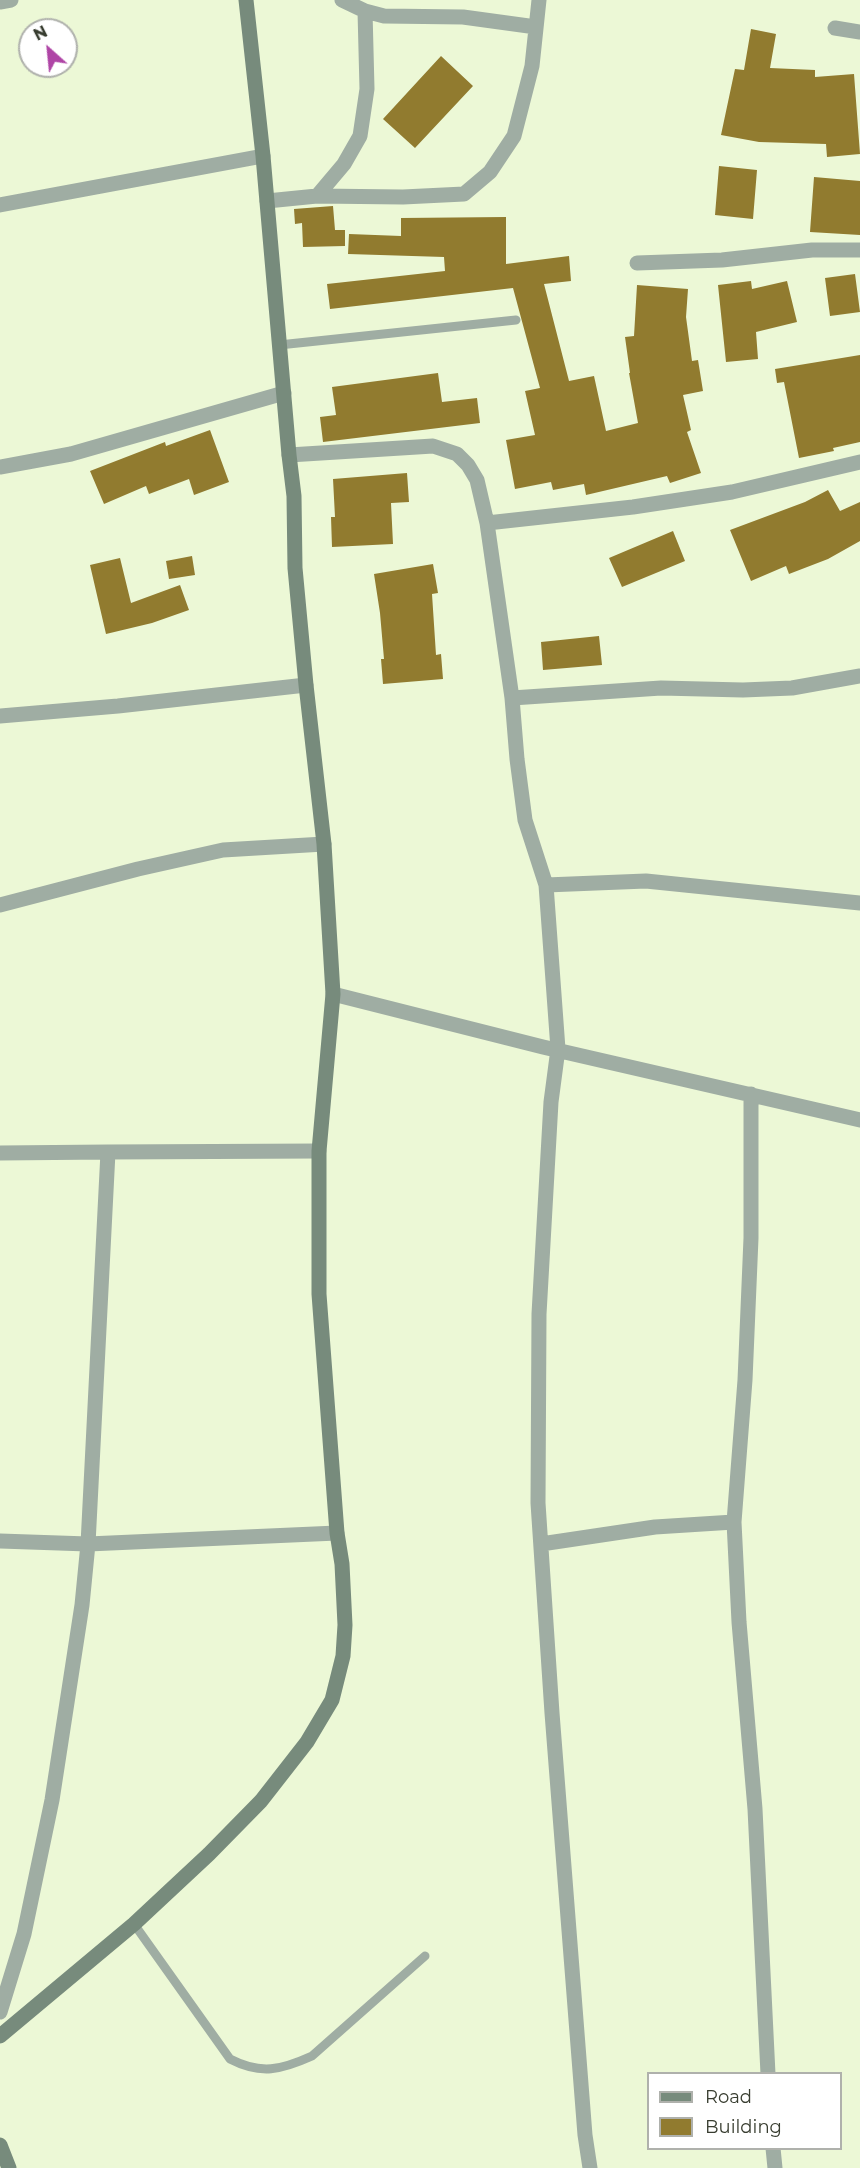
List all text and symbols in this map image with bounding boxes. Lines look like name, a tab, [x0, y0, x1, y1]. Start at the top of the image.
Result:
north arrow	[18, 18, 78, 78]
text: N	[30, 22, 51, 45]
legend	[647, 2072, 842, 2150]
text: Road	[705, 2086, 752, 2108]
text: Building	[705, 2116, 782, 2138]

